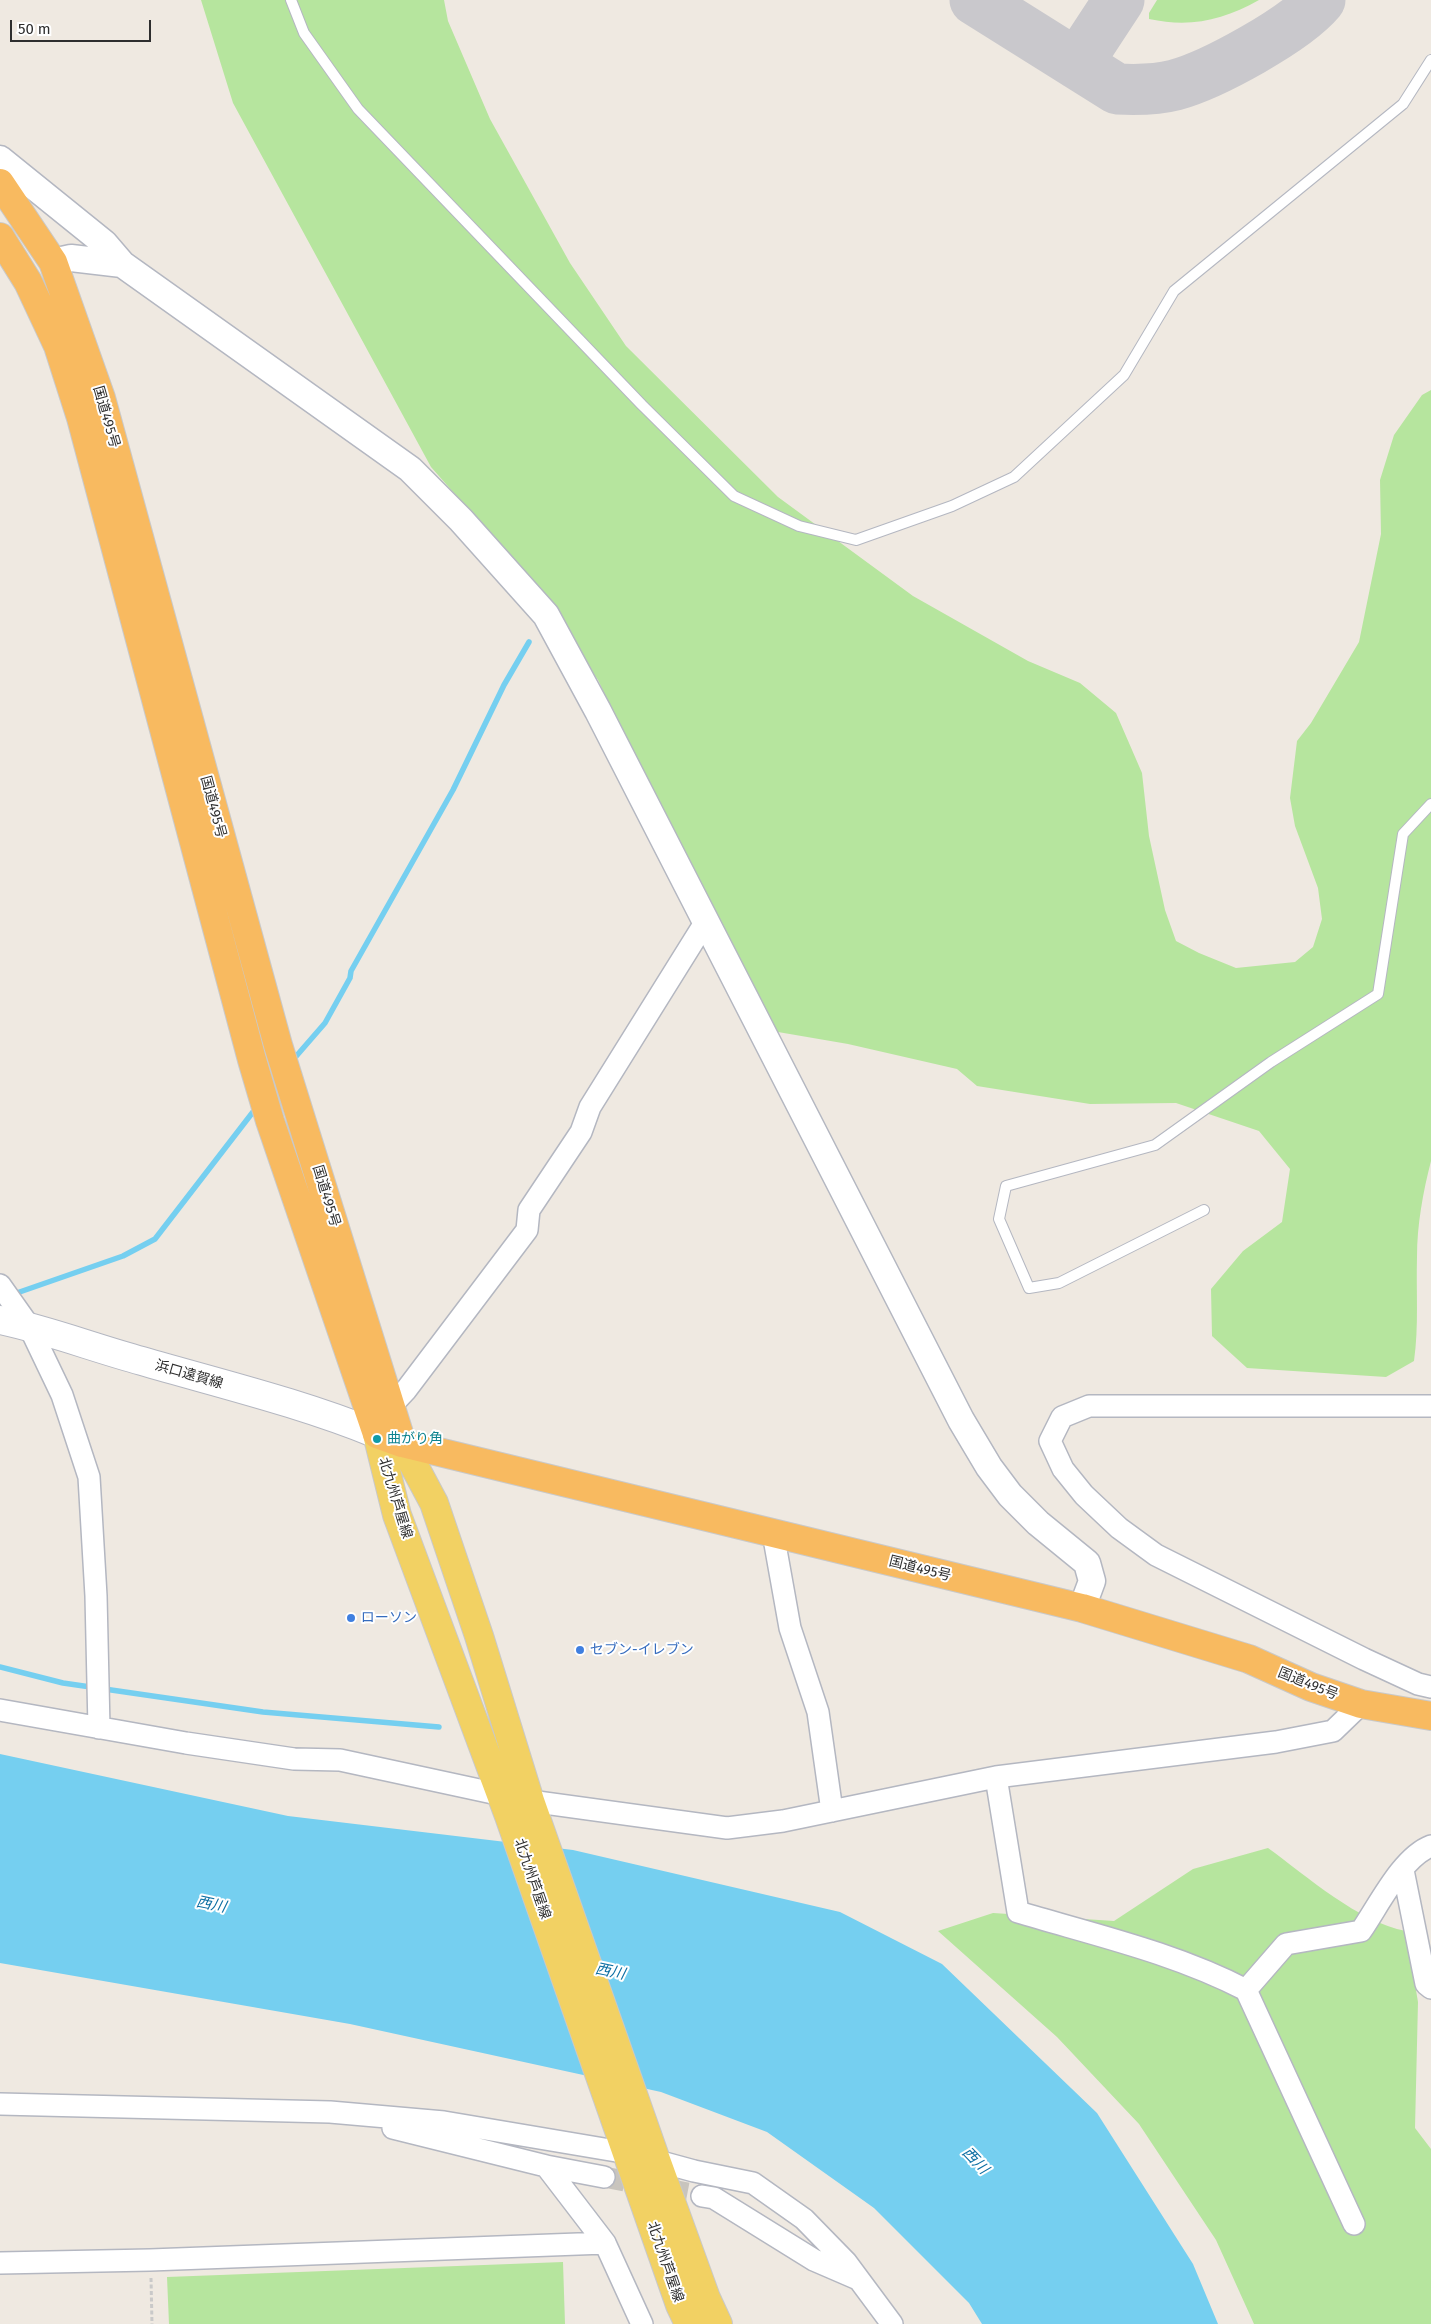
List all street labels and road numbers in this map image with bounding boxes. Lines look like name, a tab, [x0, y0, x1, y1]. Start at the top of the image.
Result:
street label: 国道495号	[89, 384, 123, 450]
street label: 国道495号	[197, 774, 229, 840]
street label: 国道495号	[309, 1163, 343, 1229]
street label: 浜口遠賀線	[153, 1357, 225, 1393]
street label: 北九州芦屋線	[375, 1455, 415, 1541]
street label: 国道495号	[887, 1553, 953, 1585]
street label: 国道495号	[1275, 1664, 1341, 1704]
street label: 北九州芦屋線	[510, 1837, 554, 1921]
street label: 北九州芦屋線	[643, 2220, 687, 2304]

